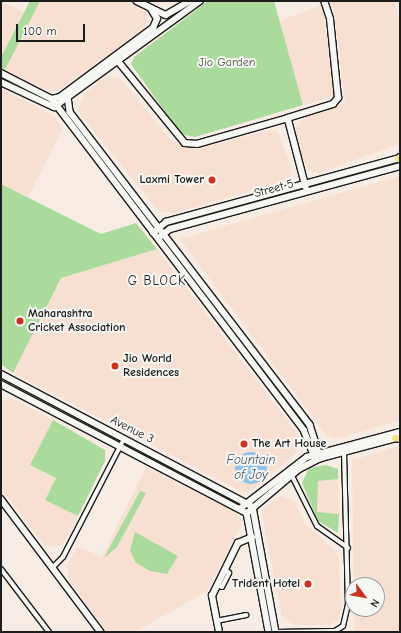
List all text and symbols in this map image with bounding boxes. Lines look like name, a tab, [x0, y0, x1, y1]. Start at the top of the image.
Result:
scale bar	[18, 16, 87, 42]
text: 100 m	[23, 24, 56, 38]
park label: Jio Garden	[199, 56, 255, 70]
place label: Laxmi Tower	[139, 173, 204, 187]
marker: Laxmi Tower	[207, 175, 217, 185]
street label: Street 5	[253, 177, 295, 201]
district label: G BLOCK	[128, 273, 186, 289]
place label: Maharashtra Cricket Association	[28, 307, 126, 335]
marker: Maharashtra Cricket Association	[15, 316, 25, 326]
place label: Jio World Residences	[123, 352, 179, 380]
marker: Jio World Residences	[110, 361, 120, 371]
street label: Avenue 3	[108, 413, 156, 447]
place label: The Art House	[252, 437, 326, 451]
marker: The Art House	[239, 439, 249, 449]
water label: Fountain of Joy	[227, 453, 275, 484]
place label: Trident Hotel	[232, 577, 300, 591]
north arrow	[345, 577, 385, 617]
marker: Trident Hotel	[303, 579, 313, 589]
text: N	[367, 597, 382, 610]

